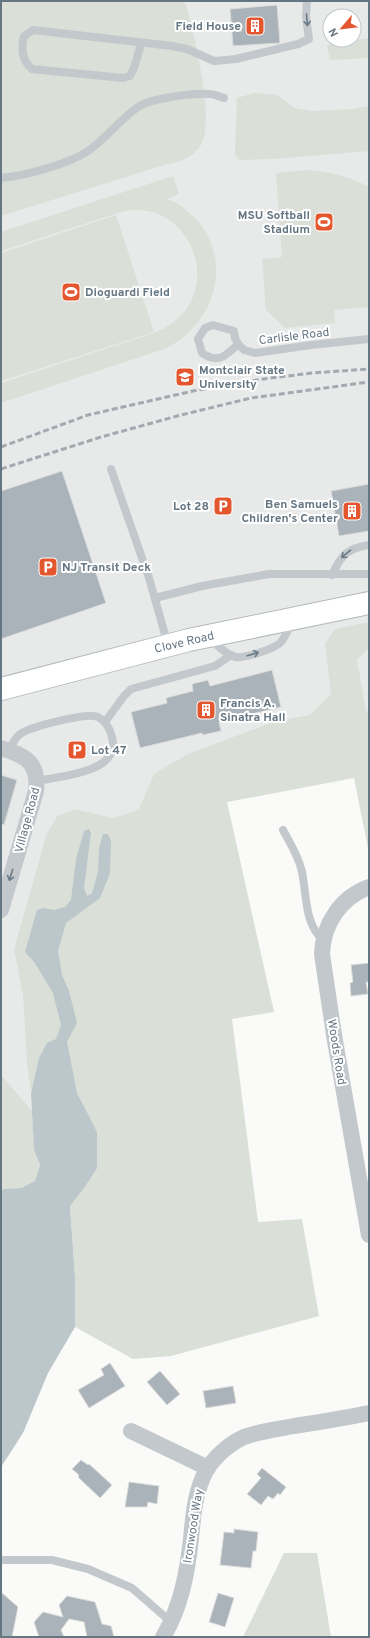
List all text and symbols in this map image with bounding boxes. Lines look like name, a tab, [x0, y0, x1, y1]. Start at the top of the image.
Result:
north arrow	[322, 8, 362, 48]
one-way arrow	[303, 13, 311, 26]
building icon: Field House	[244, 15, 266, 37]
place label: Field House	[176, 19, 241, 35]
text: N	[326, 25, 342, 39]
place label: MSU Softball Stadium	[238, 208, 310, 238]
sports icon: MSU Softball Stadium	[313, 211, 335, 233]
sports icon: Dioguardi Field	[60, 281, 82, 303]
place label: Dioguardi Field	[85, 285, 170, 301]
street label: Carlisle Road	[258, 325, 330, 349]
place label: Montclair State University	[199, 363, 285, 393]
school or university icon: Montclair State University	[174, 366, 196, 388]
parking icon: Lot 28	[212, 495, 234, 517]
place label: Ben Samuels Children's Center	[241, 497, 338, 527]
place label: Lot 28	[173, 499, 209, 515]
building icon: Ben Samuels Children's Center	[341, 500, 363, 522]
one-way arrow	[341, 549, 351, 558]
parking icon: NJ Transit Deck	[37, 556, 59, 578]
place label: NJ Transit Deck	[62, 560, 151, 576]
street label: Clove Road	[153, 628, 216, 658]
one-way arrow	[246, 650, 259, 657]
place label: Francis A. Sinatra Hall	[220, 696, 286, 726]
building icon: Francis A. Sinatra Hall	[195, 699, 217, 721]
parking icon: Lot 47	[66, 739, 88, 761]
place label: Lot 47	[91, 743, 126, 759]
street label: Village Road	[12, 786, 44, 855]
one-way arrow	[7, 868, 14, 881]
street label: Woods Road	[323, 1018, 349, 1086]
street label: Ironwood Way	[180, 1488, 208, 1564]

